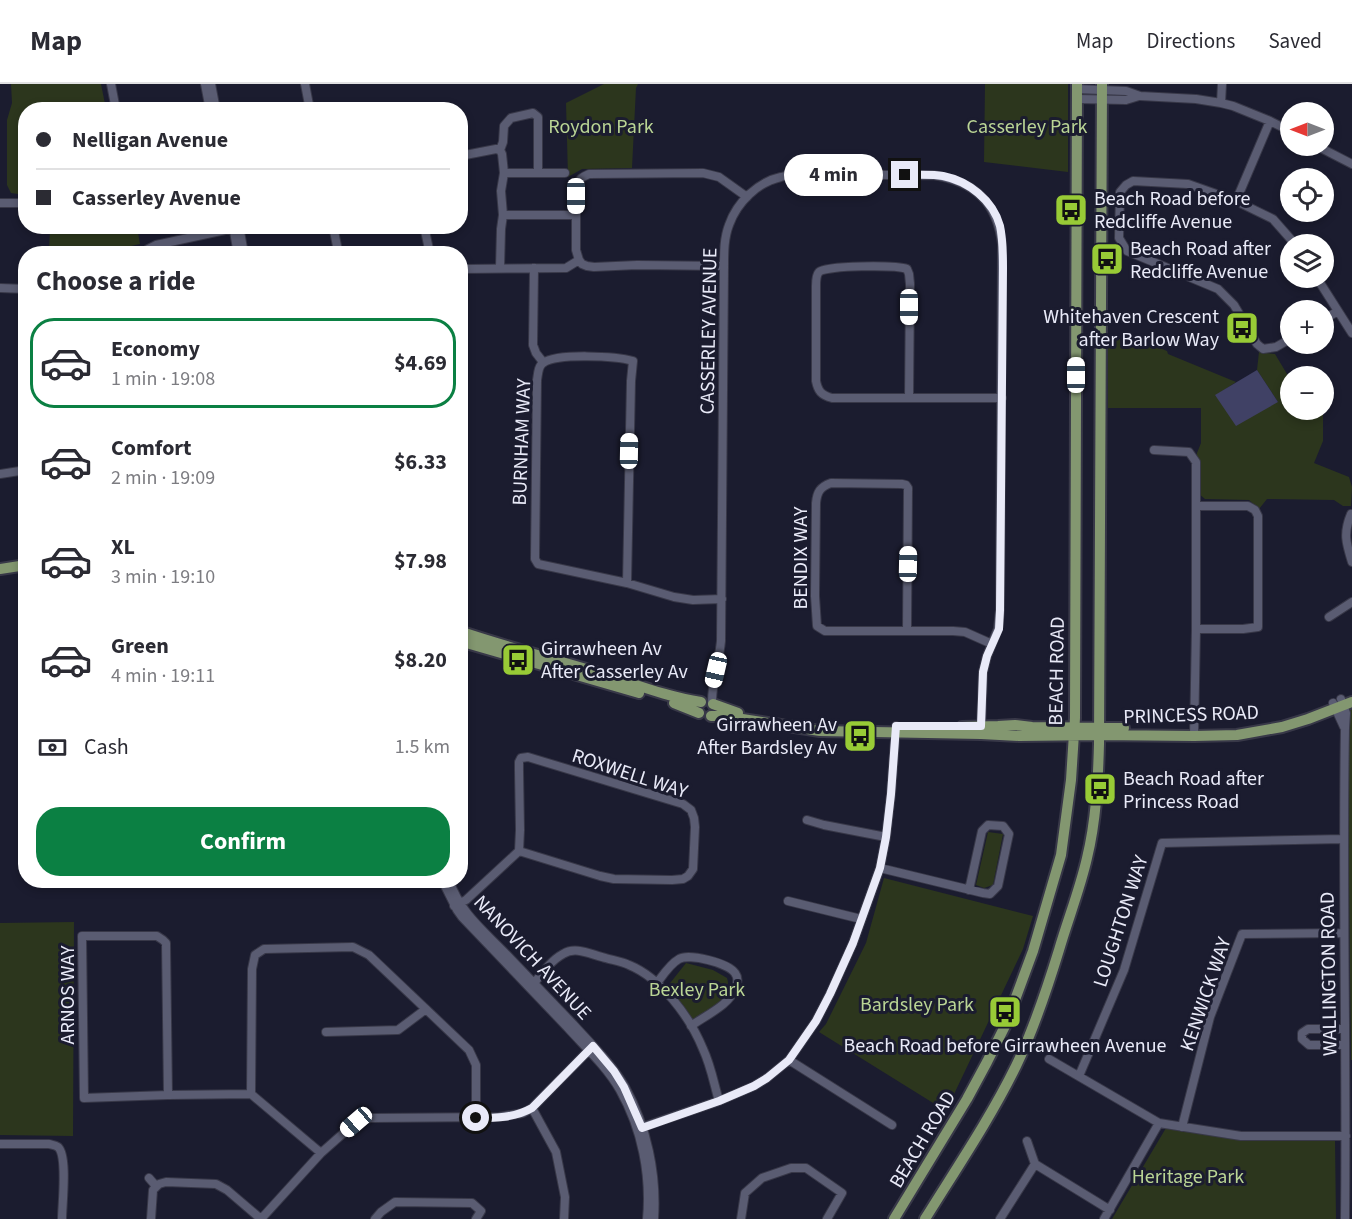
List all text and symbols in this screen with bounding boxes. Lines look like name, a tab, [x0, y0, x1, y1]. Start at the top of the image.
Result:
text: Map	[30, 21, 82, 61]
text: Map	[1076, 26, 1114, 56]
text: Directions	[1147, 26, 1235, 56]
text: Saved	[1268, 26, 1322, 56]
north arrow	[1280, 102, 1334, 156]
map controls	[1280, 102, 1334, 420]
park label: Roydon Park	[548, 113, 654, 141]
park label: Casserley Park	[967, 113, 1088, 141]
text: Nelligan Avenue	[72, 124, 228, 156]
callout: 4 min	[785, 154, 884, 196]
text: 4 min	[809, 161, 858, 189]
route end	[891, 161, 918, 188]
button: locate	[1280, 168, 1334, 222]
car	[567, 178, 585, 214]
text: Casserley Avenue	[72, 182, 241, 214]
place label: Beach Road before Redcliffe Avenue	[1094, 185, 1251, 236]
bus stop icon: Beach Road before Redcliffe Avenue	[1053, 192, 1089, 228]
button: layers	[1280, 234, 1334, 288]
place label: Beach Road after Redcliffe Avenue	[1130, 235, 1271, 286]
bus stop icon: Beach Road after Redcliffe Avenue	[1089, 241, 1125, 277]
street label: CASSERLEY AVENUE	[694, 247, 724, 415]
text: Choose a ride	[36, 262, 196, 301]
car	[900, 289, 918, 325]
button: +	[1280, 300, 1334, 354]
place label: Whitehaven Crescent after Barlow Way	[1043, 303, 1220, 354]
bus stop icon: Whitehaven Crescent after Barlow Way	[1224, 310, 1260, 346]
text: Economy	[111, 333, 200, 365]
icon: car	[39, 336, 93, 390]
text: $4.69	[394, 347, 447, 379]
car	[1067, 357, 1085, 393]
text: 1 min · 19:08	[111, 365, 215, 393]
button: −	[1280, 366, 1334, 420]
street label: BURNHAM WAY	[506, 377, 538, 506]
text: Comfort	[111, 432, 192, 464]
car	[620, 433, 638, 469]
icon: car	[39, 435, 93, 489]
text: $6.33	[394, 446, 447, 478]
text: 2 min · 19:09	[111, 464, 215, 492]
street label: BENDIX WAY	[787, 506, 815, 609]
text: XL	[111, 531, 135, 563]
icon: car	[39, 534, 93, 588]
text: $7.98	[394, 545, 447, 577]
car	[899, 546, 917, 582]
text: 3 min · 19:10	[111, 563, 215, 591]
street label: BEACH ROAD	[1042, 616, 1072, 726]
text: Green	[111, 630, 169, 662]
icon: car	[39, 633, 93, 687]
place label: Girrawheen Av After Casserley Av	[541, 635, 688, 686]
bus stop icon: Girrawheen Av After Casserley Av	[500, 642, 536, 678]
text: $8.20	[394, 644, 447, 676]
car	[703, 650, 729, 690]
text: 4 min · 19:11	[111, 662, 215, 690]
street label: PRINCESS ROAD	[1123, 699, 1259, 731]
place label: Girrawheen Av After Bardsley Av	[697, 711, 838, 762]
bus stop icon: Girrawheen Av After Bardsley Av	[842, 718, 878, 754]
icon: cash	[36, 731, 69, 764]
text: Cash	[84, 731, 129, 763]
text: 1.5 km	[395, 733, 450, 761]
street label: ROXWELL WAY	[568, 742, 692, 806]
place label: Beach Road after Princess Road	[1123, 765, 1264, 816]
bus stop icon: Beach Road after Princess Road	[1082, 771, 1118, 807]
button: Confirm	[36, 807, 450, 876]
street label: LOUGHTON WAY	[1086, 851, 1156, 991]
street label: NANOVICH AVENUE	[467, 889, 598, 1026]
street label: WALLINGTON ROAD	[1314, 892, 1344, 1056]
street label: KENWICK WAY	[1173, 933, 1239, 1055]
street label: ARNOS WAY	[54, 945, 82, 1044]
park label: Bexley Park	[649, 976, 745, 1004]
park label: Bardsley Park	[860, 991, 974, 1019]
bus stop icon: Beach Road before Girrawheen Avenue	[987, 994, 1023, 1030]
place label: Beach Road before Girrawheen Avenue	[844, 1032, 1167, 1060]
street label: BEACH ROAD	[883, 1086, 963, 1193]
car	[337, 1103, 375, 1141]
route start	[462, 1104, 489, 1131]
park label: Heritage Park	[1132, 1163, 1244, 1191]

